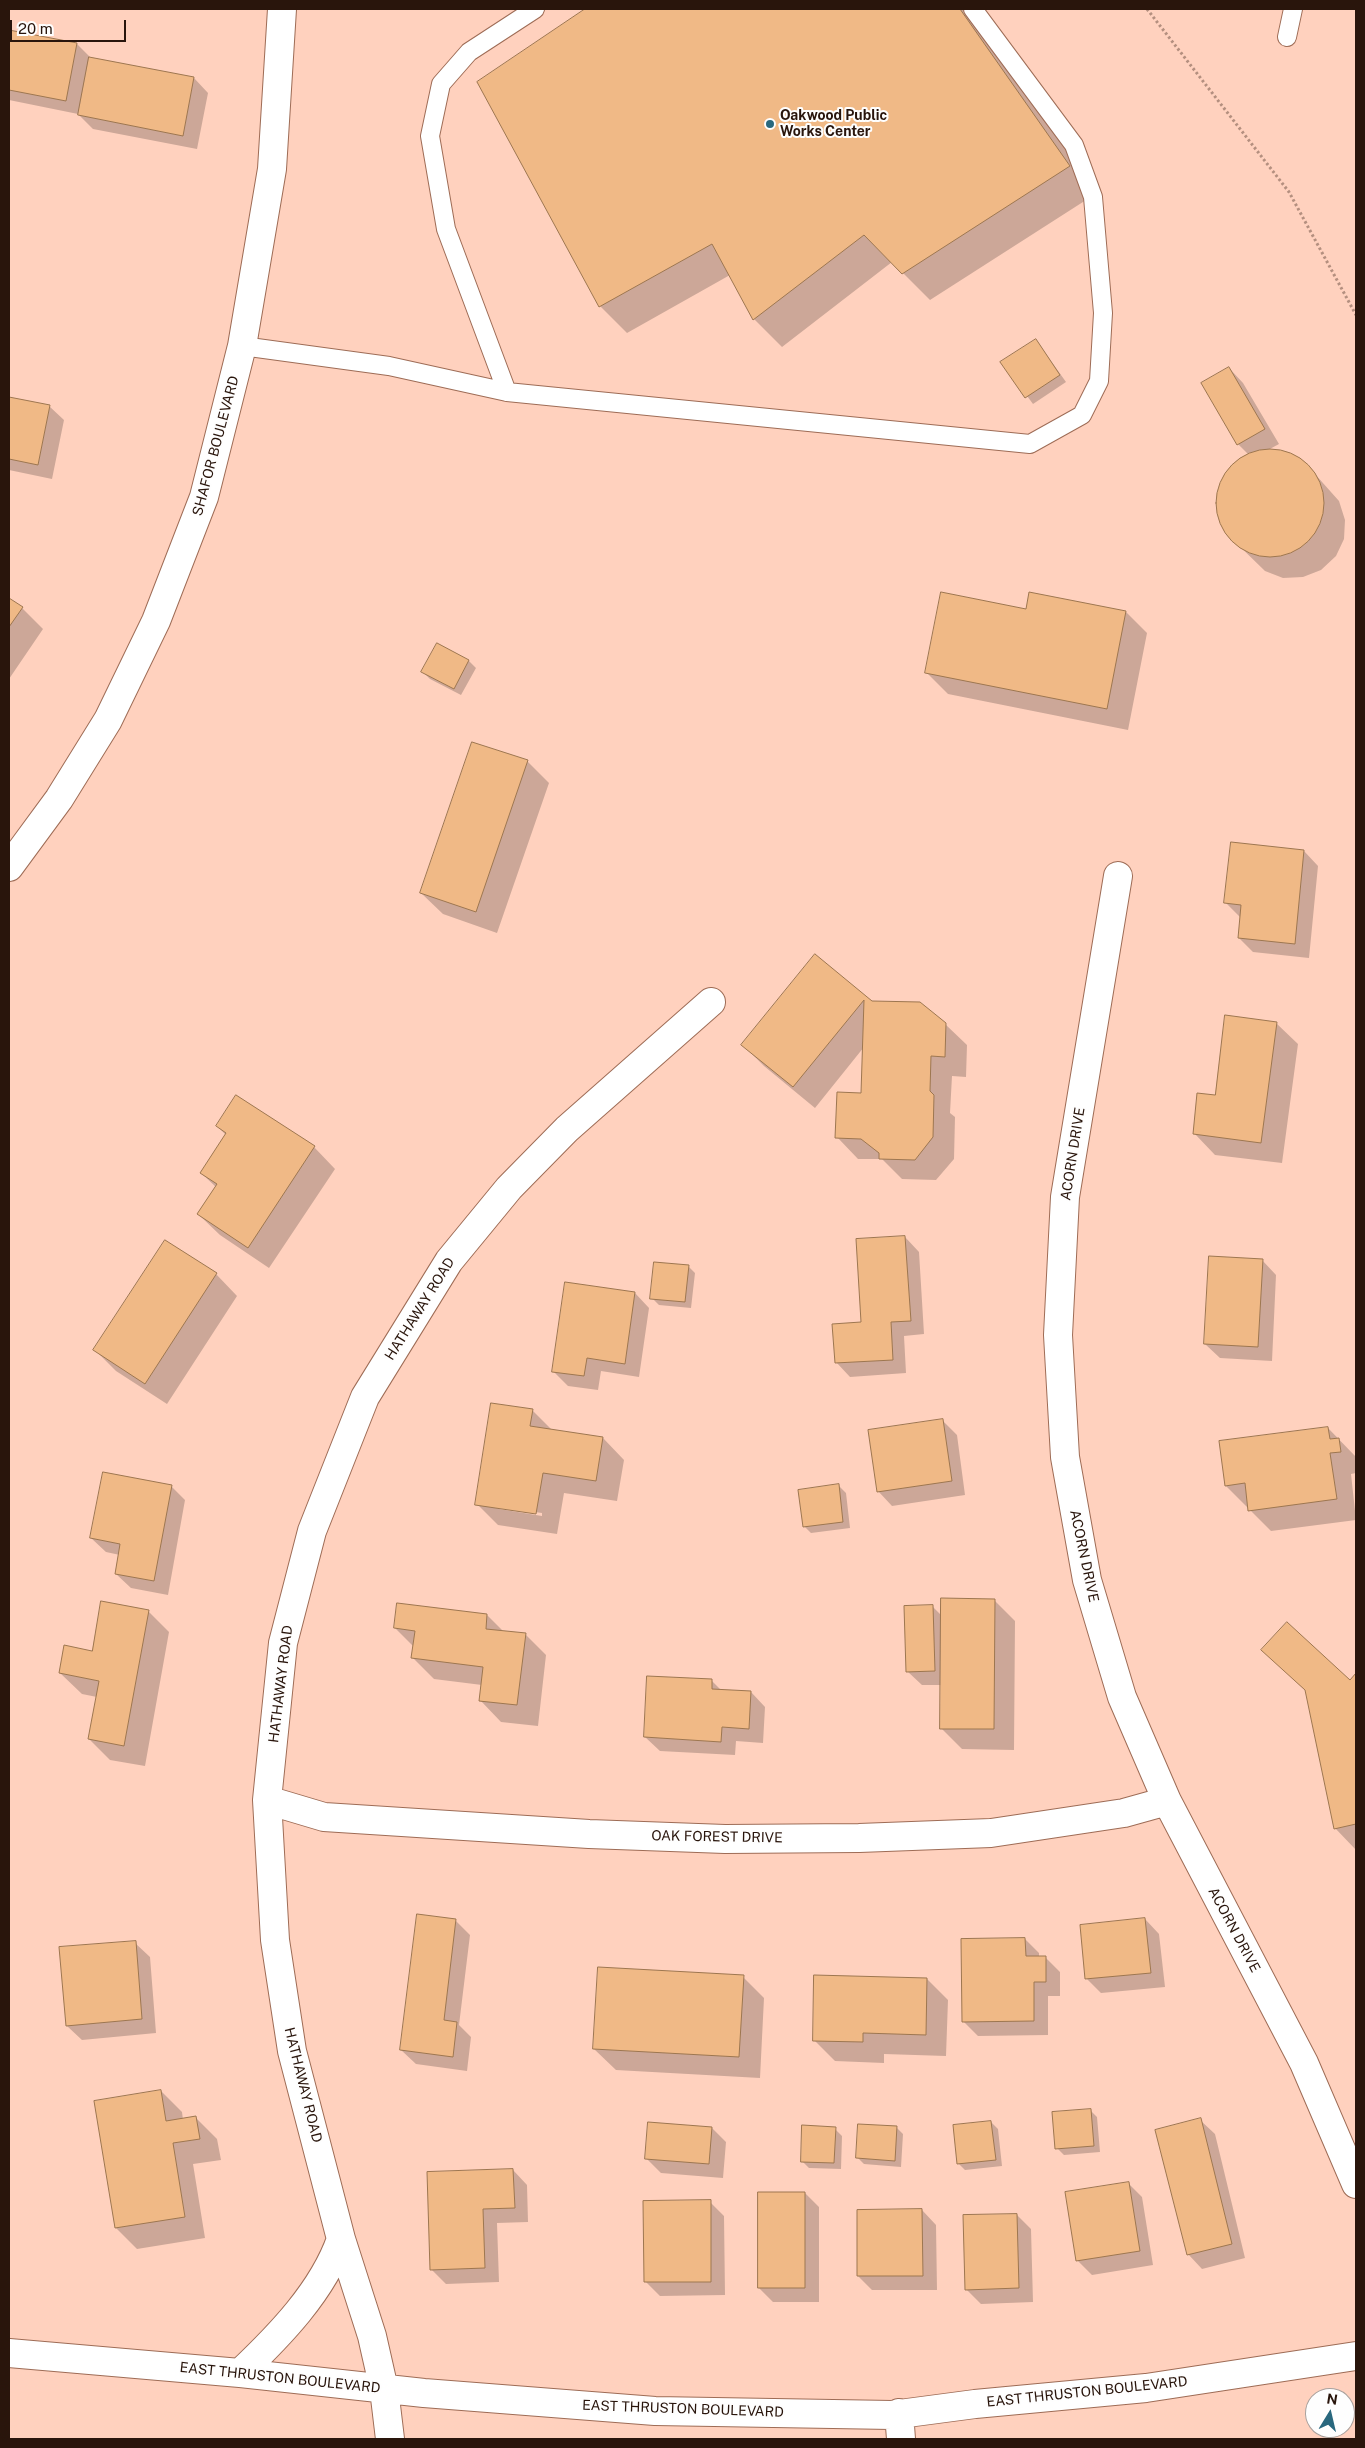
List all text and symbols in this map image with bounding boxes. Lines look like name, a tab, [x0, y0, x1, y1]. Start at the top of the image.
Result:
scale bar	[12, 10, 129, 42]
text: 20 m	[18, 20, 53, 37]
place label: Oakwood Public Works Center	[780, 108, 887, 140]
marker: Oakwood Public Works Center	[764, 118, 776, 130]
street label: SHAFOR BOULEVARD	[189, 374, 243, 518]
street label: ACORN DRIVE	[1057, 1106, 1089, 1202]
street label: HATHAWAY ROAD	[382, 1254, 458, 1364]
street label: ACORN DRIVE	[1066, 1508, 1102, 1604]
street label: HATHAWAY ROAD	[265, 1624, 297, 1744]
street label: OAK FOREST DRIVE	[651, 1827, 783, 1847]
street label: ACORN DRIVE	[1205, 1885, 1263, 1975]
street label: HATHAWAY ROAD	[281, 2026, 325, 2144]
street label: EAST THRUSTON BOULEVARD	[179, 2359, 381, 2397]
street label: EAST THRUSTON BOULEVARD	[986, 2373, 1188, 2411]
north arrow	[1305, 2388, 1355, 2438]
text: N	[1326, 2390, 1339, 2408]
street label: EAST THRUSTON BOULEVARD	[582, 2397, 784, 2421]

